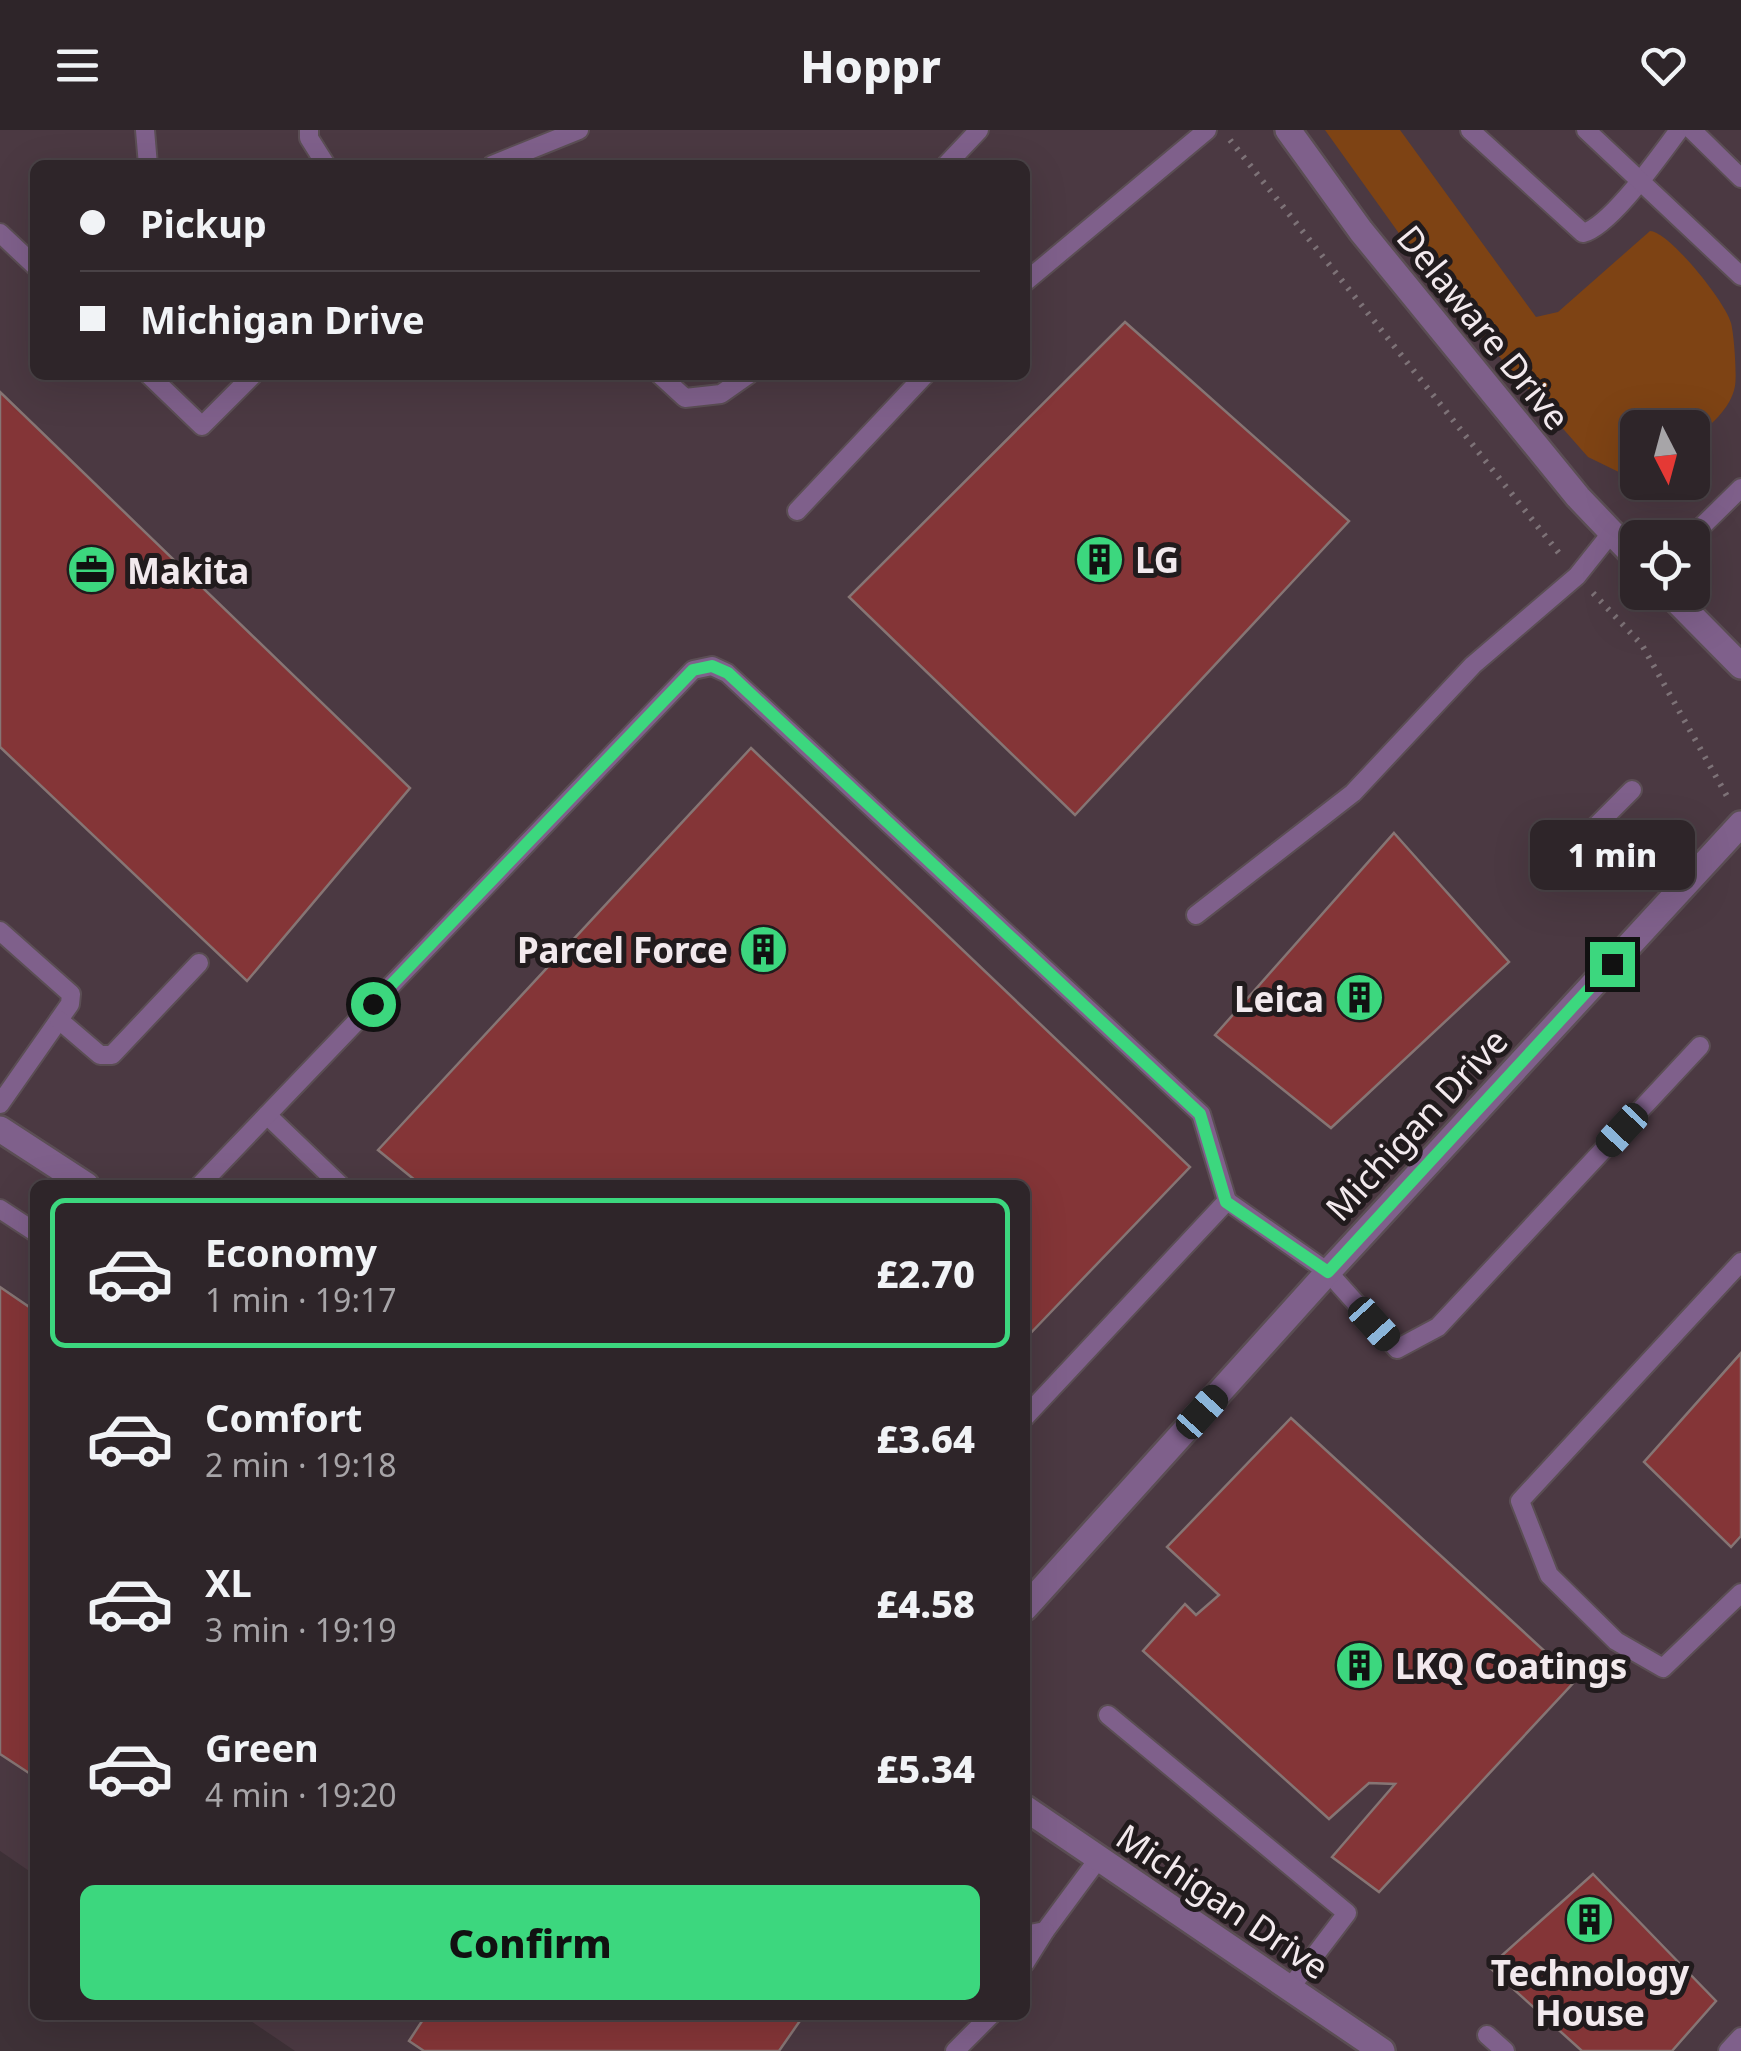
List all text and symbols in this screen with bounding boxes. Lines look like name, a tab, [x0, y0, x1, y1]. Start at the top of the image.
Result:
text: Hoppr	[800, 35, 941, 96]
icon: menu	[50, 38, 105, 93]
icon: heart	[1636, 38, 1691, 93]
text: Pickup	[140, 197, 267, 249]
street label: Delaware Drive	[1387, 215, 1581, 439]
text: Michigan Drive	[140, 293, 425, 345]
north arrow	[1620, 410, 1710, 500]
map controls	[1620, 410, 1710, 610]
button: locate	[1620, 520, 1710, 610]
building icon: LG	[1074, 533, 1126, 585]
place label: LG	[1135, 536, 1179, 583]
office icon: Makita	[66, 544, 118, 596]
place label: Makita	[127, 547, 249, 594]
callout: 1 min	[1530, 819, 1694, 889]
text: 1 min	[1568, 833, 1657, 876]
building icon: Parcel Force	[737, 923, 789, 975]
place label: Parcel Force	[517, 926, 728, 973]
route end	[1590, 942, 1635, 987]
building icon: Leica	[1333, 972, 1385, 1024]
place label: Leica	[1234, 975, 1324, 1022]
route start	[351, 982, 396, 1027]
street label: Michigan Drive	[1315, 1018, 1517, 1230]
car	[1591, 1098, 1653, 1162]
text: Economy	[205, 1226, 377, 1278]
icon: car	[85, 1228, 175, 1318]
text: £2.70	[876, 1247, 975, 1299]
text: 1 min · 19:17	[205, 1278, 397, 1321]
car	[1343, 1292, 1405, 1356]
car	[1171, 1380, 1233, 1444]
text: Comfort	[205, 1391, 362, 1443]
icon: car	[85, 1393, 175, 1483]
text: £3.64	[876, 1412, 975, 1464]
text: 2 min · 19:18	[205, 1443, 397, 1486]
text: XL	[205, 1556, 252, 1608]
icon: car	[85, 1558, 175, 1648]
text: £4.58	[876, 1577, 975, 1629]
text: 3 min · 19:19	[205, 1608, 397, 1651]
building icon: LKQ Coatings	[1334, 1639, 1386, 1691]
place label: LKQ Coatings	[1395, 1642, 1627, 1689]
text: Green	[205, 1721, 319, 1773]
icon: car	[85, 1723, 175, 1813]
text: £5.34	[876, 1742, 975, 1794]
text: 4 min · 19:20	[205, 1773, 397, 1816]
street label: Michigan Drive	[1108, 1813, 1338, 1989]
button: Confirm	[80, 1885, 980, 2000]
building icon: Technology House	[1564, 1894, 1616, 1946]
place label: Technology House	[1491, 1949, 1689, 2036]

